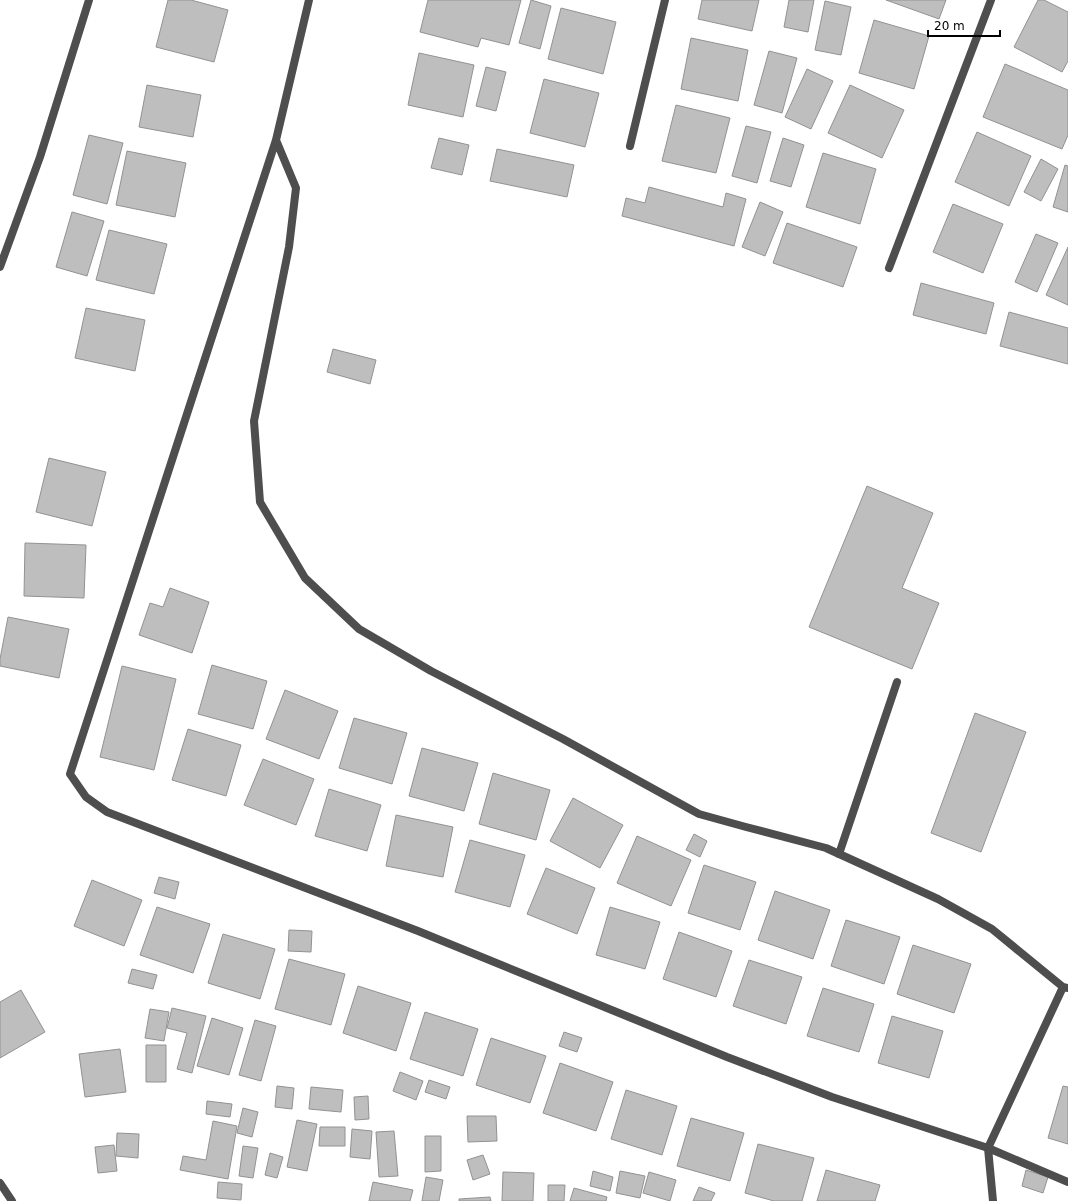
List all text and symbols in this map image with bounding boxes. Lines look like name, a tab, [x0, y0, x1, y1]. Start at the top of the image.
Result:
scale bar	[928, 12, 1000, 38]
text: 20 m	[934, 19, 965, 33]

